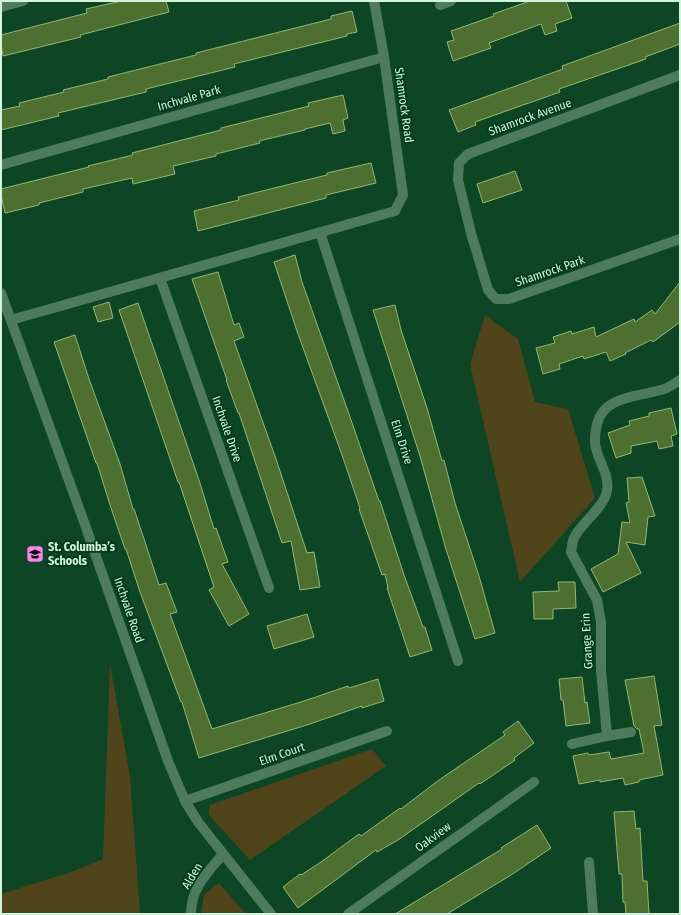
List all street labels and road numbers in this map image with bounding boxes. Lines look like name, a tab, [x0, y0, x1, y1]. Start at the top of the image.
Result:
street label: Shamrock Road	[392, 66, 416, 144]
street label: Inchvale Park	[156, 82, 223, 114]
street label: Shamrock Avenue	[487, 95, 573, 138]
street label: Shamrock Park	[513, 252, 587, 289]
street label: Inchvale Drive	[209, 394, 245, 464]
street label: Elm Drive	[388, 418, 416, 466]
street label: Inchvale Road	[111, 575, 147, 645]
street label: Grange Erin	[579, 613, 595, 669]
street label: Elm Court	[257, 740, 307, 768]
street label: Oakview	[412, 819, 454, 855]
street label: Alden	[179, 860, 205, 892]

